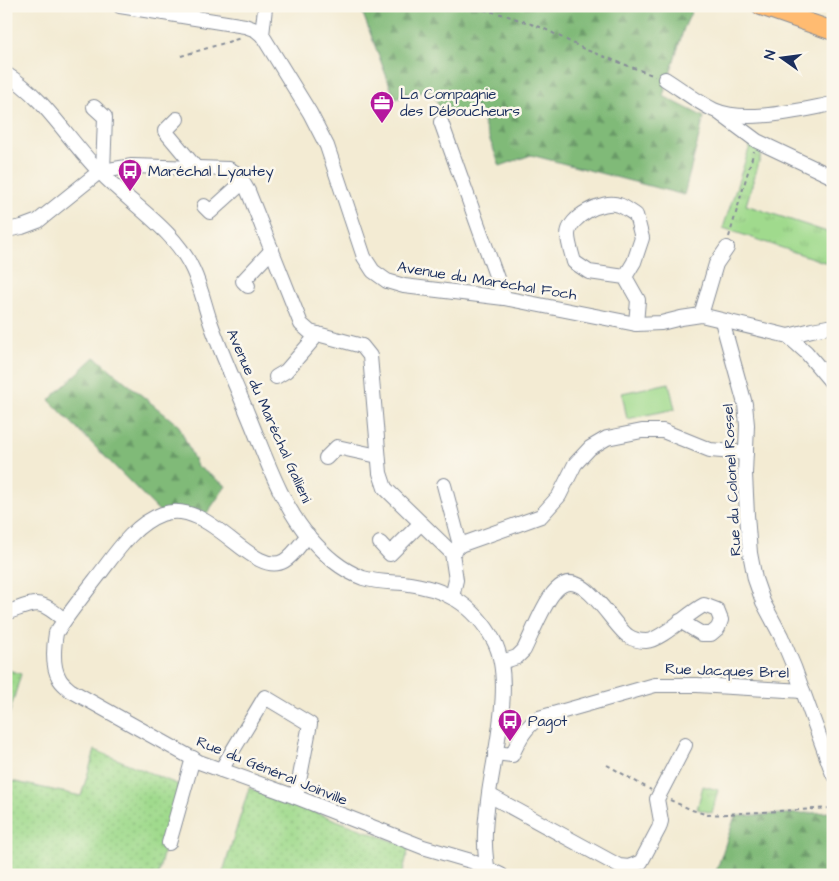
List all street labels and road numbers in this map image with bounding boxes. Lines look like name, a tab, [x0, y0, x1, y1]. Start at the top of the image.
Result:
street label: Avenue du Maréchal Foch	[396, 256, 579, 306]
street label: Avenue du Maréchal Gallieni	[221, 326, 317, 507]
street label: Rue du Colonel Rossel	[718, 403, 746, 557]
street label: Rue Jacques Brel	[665, 658, 789, 684]
street label: Rue du Général Joinville	[193, 731, 351, 811]

